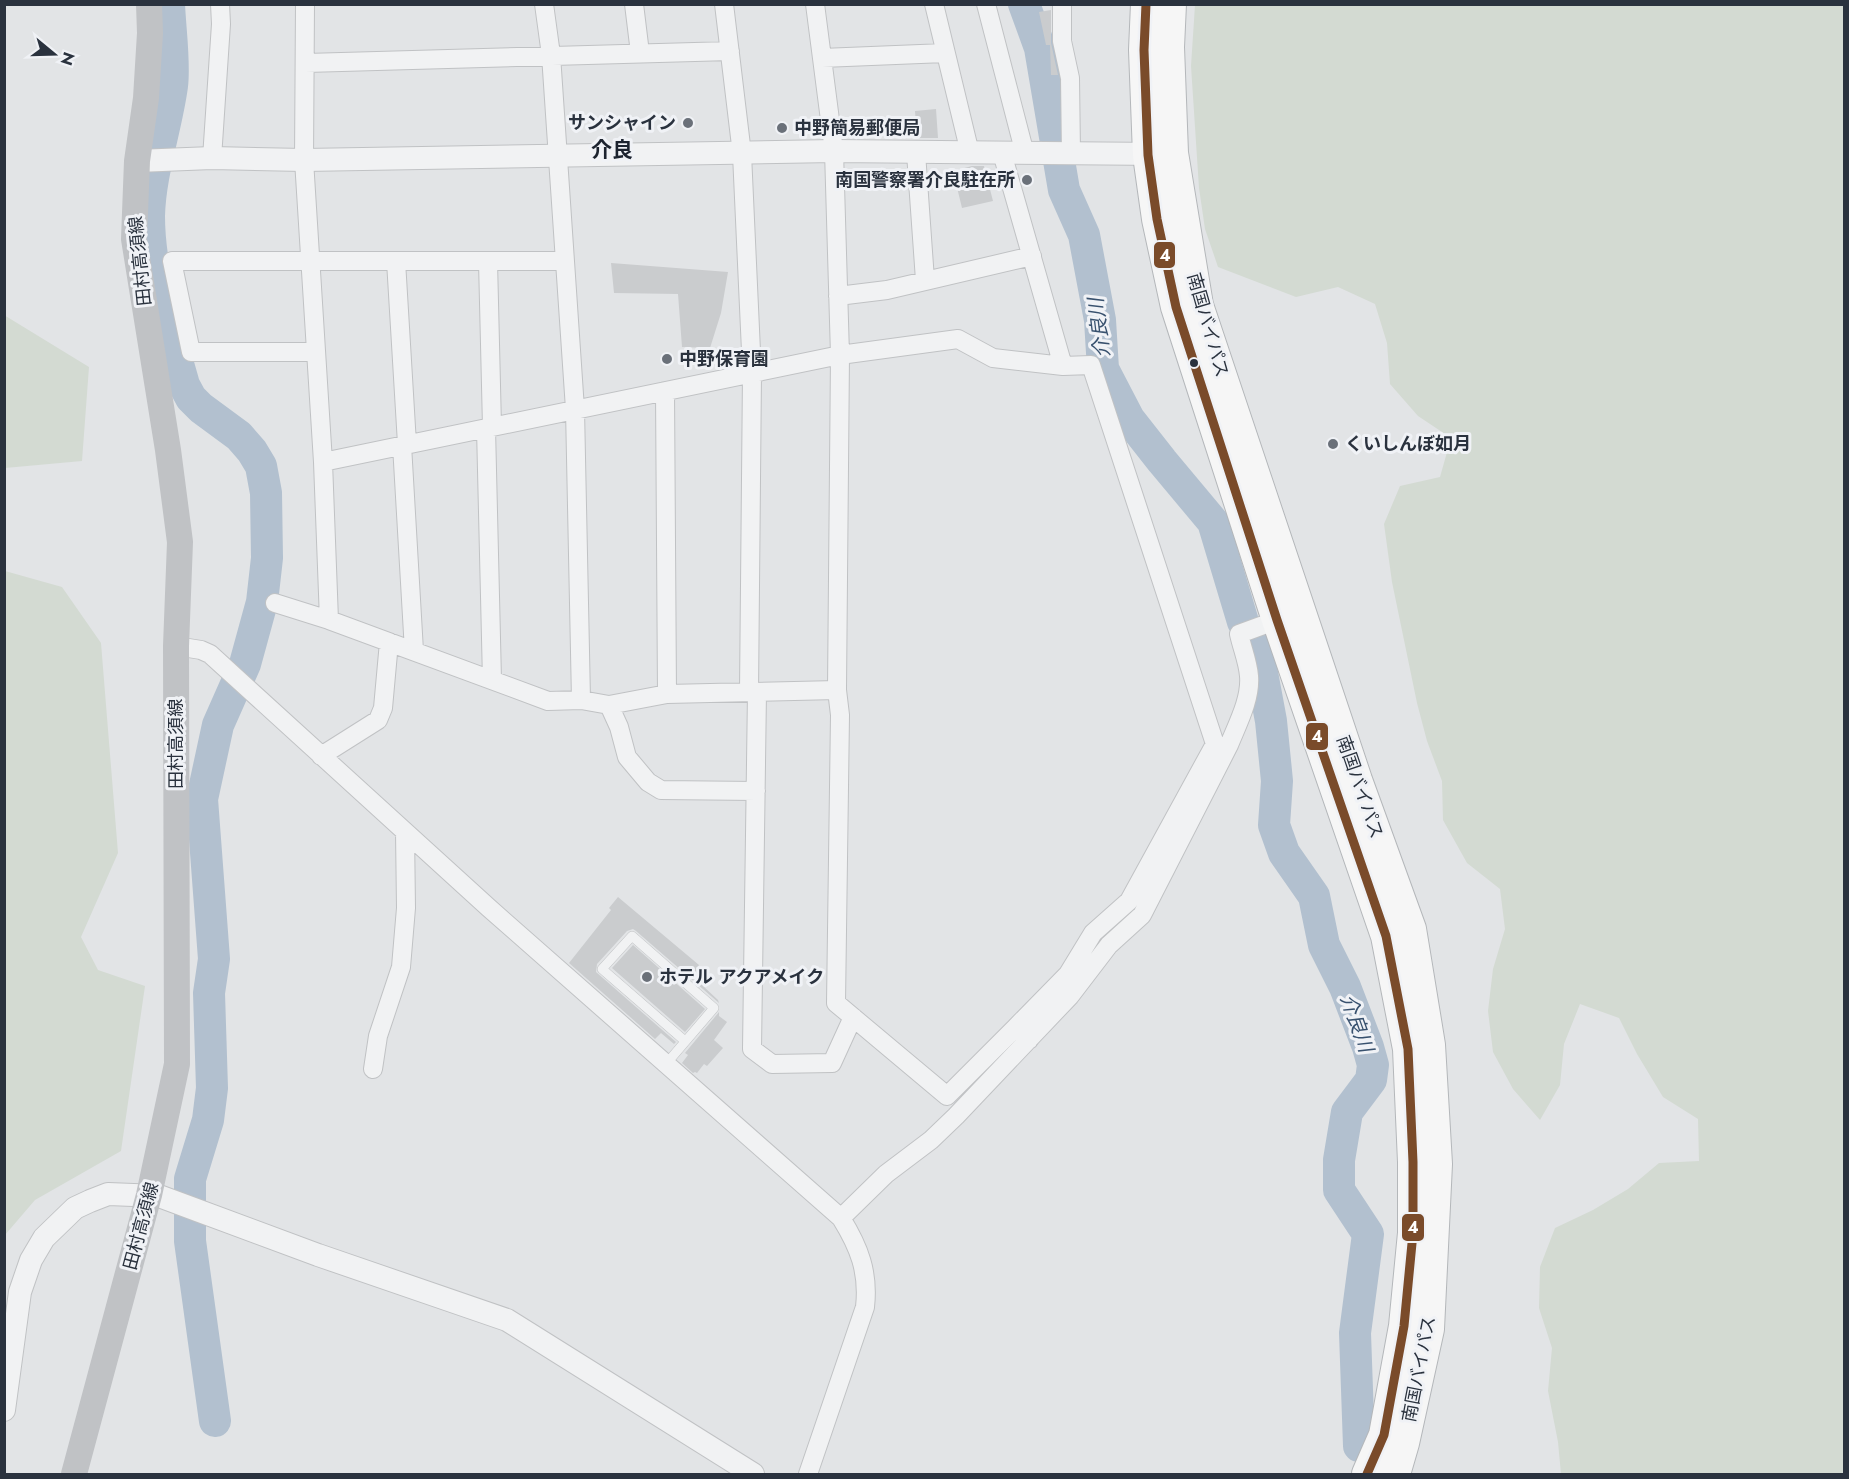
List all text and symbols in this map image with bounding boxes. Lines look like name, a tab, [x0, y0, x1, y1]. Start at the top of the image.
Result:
north arrow	[24, 24, 84, 84]
text: N	[55, 49, 81, 68]
place label: サンシャイン	[568, 110, 676, 136]
place label: 中野簡易郵便局	[794, 115, 920, 141]
marker: サンシャイン	[681, 116, 695, 130]
marker: 中野簡易郵便局	[775, 121, 789, 135]
district label: 介良	[591, 135, 633, 165]
place label: 南国警察署介良駐在所	[835, 167, 1015, 193]
marker: 南国警察署介良駐在所	[1020, 173, 1034, 187]
street label: 田村高須線	[122, 215, 158, 307]
line badge: 4	[1153, 241, 1176, 269]
text: 4	[1159, 244, 1171, 267]
street label: 南国バイパス	[1181, 270, 1235, 380]
water label: 介良川	[1081, 294, 1118, 359]
place label: 中野保育園	[679, 346, 769, 372]
marker: 中野保育園	[660, 352, 674, 366]
unlabelled marker	[1188, 357, 1200, 369]
place label: くいしんぼ如月	[1345, 431, 1471, 457]
marker: くいしんぼ如月	[1326, 437, 1340, 451]
street label: 田村高須線	[163, 699, 189, 789]
line badge: 4	[1305, 722, 1329, 751]
text: 4	[1311, 725, 1323, 748]
street label: 南国バイパス	[1330, 732, 1390, 842]
place label: ホテル アクアメイク	[659, 964, 824, 990]
marker: ホテル アクアメイク	[640, 970, 654, 984]
water label: 介良川	[1333, 990, 1381, 1058]
street label: 田村高須線	[117, 1179, 165, 1273]
line badge: 4	[1401, 1213, 1425, 1242]
text: 4	[1407, 1216, 1419, 1239]
street label: 南国バイパス	[1396, 1314, 1442, 1424]

